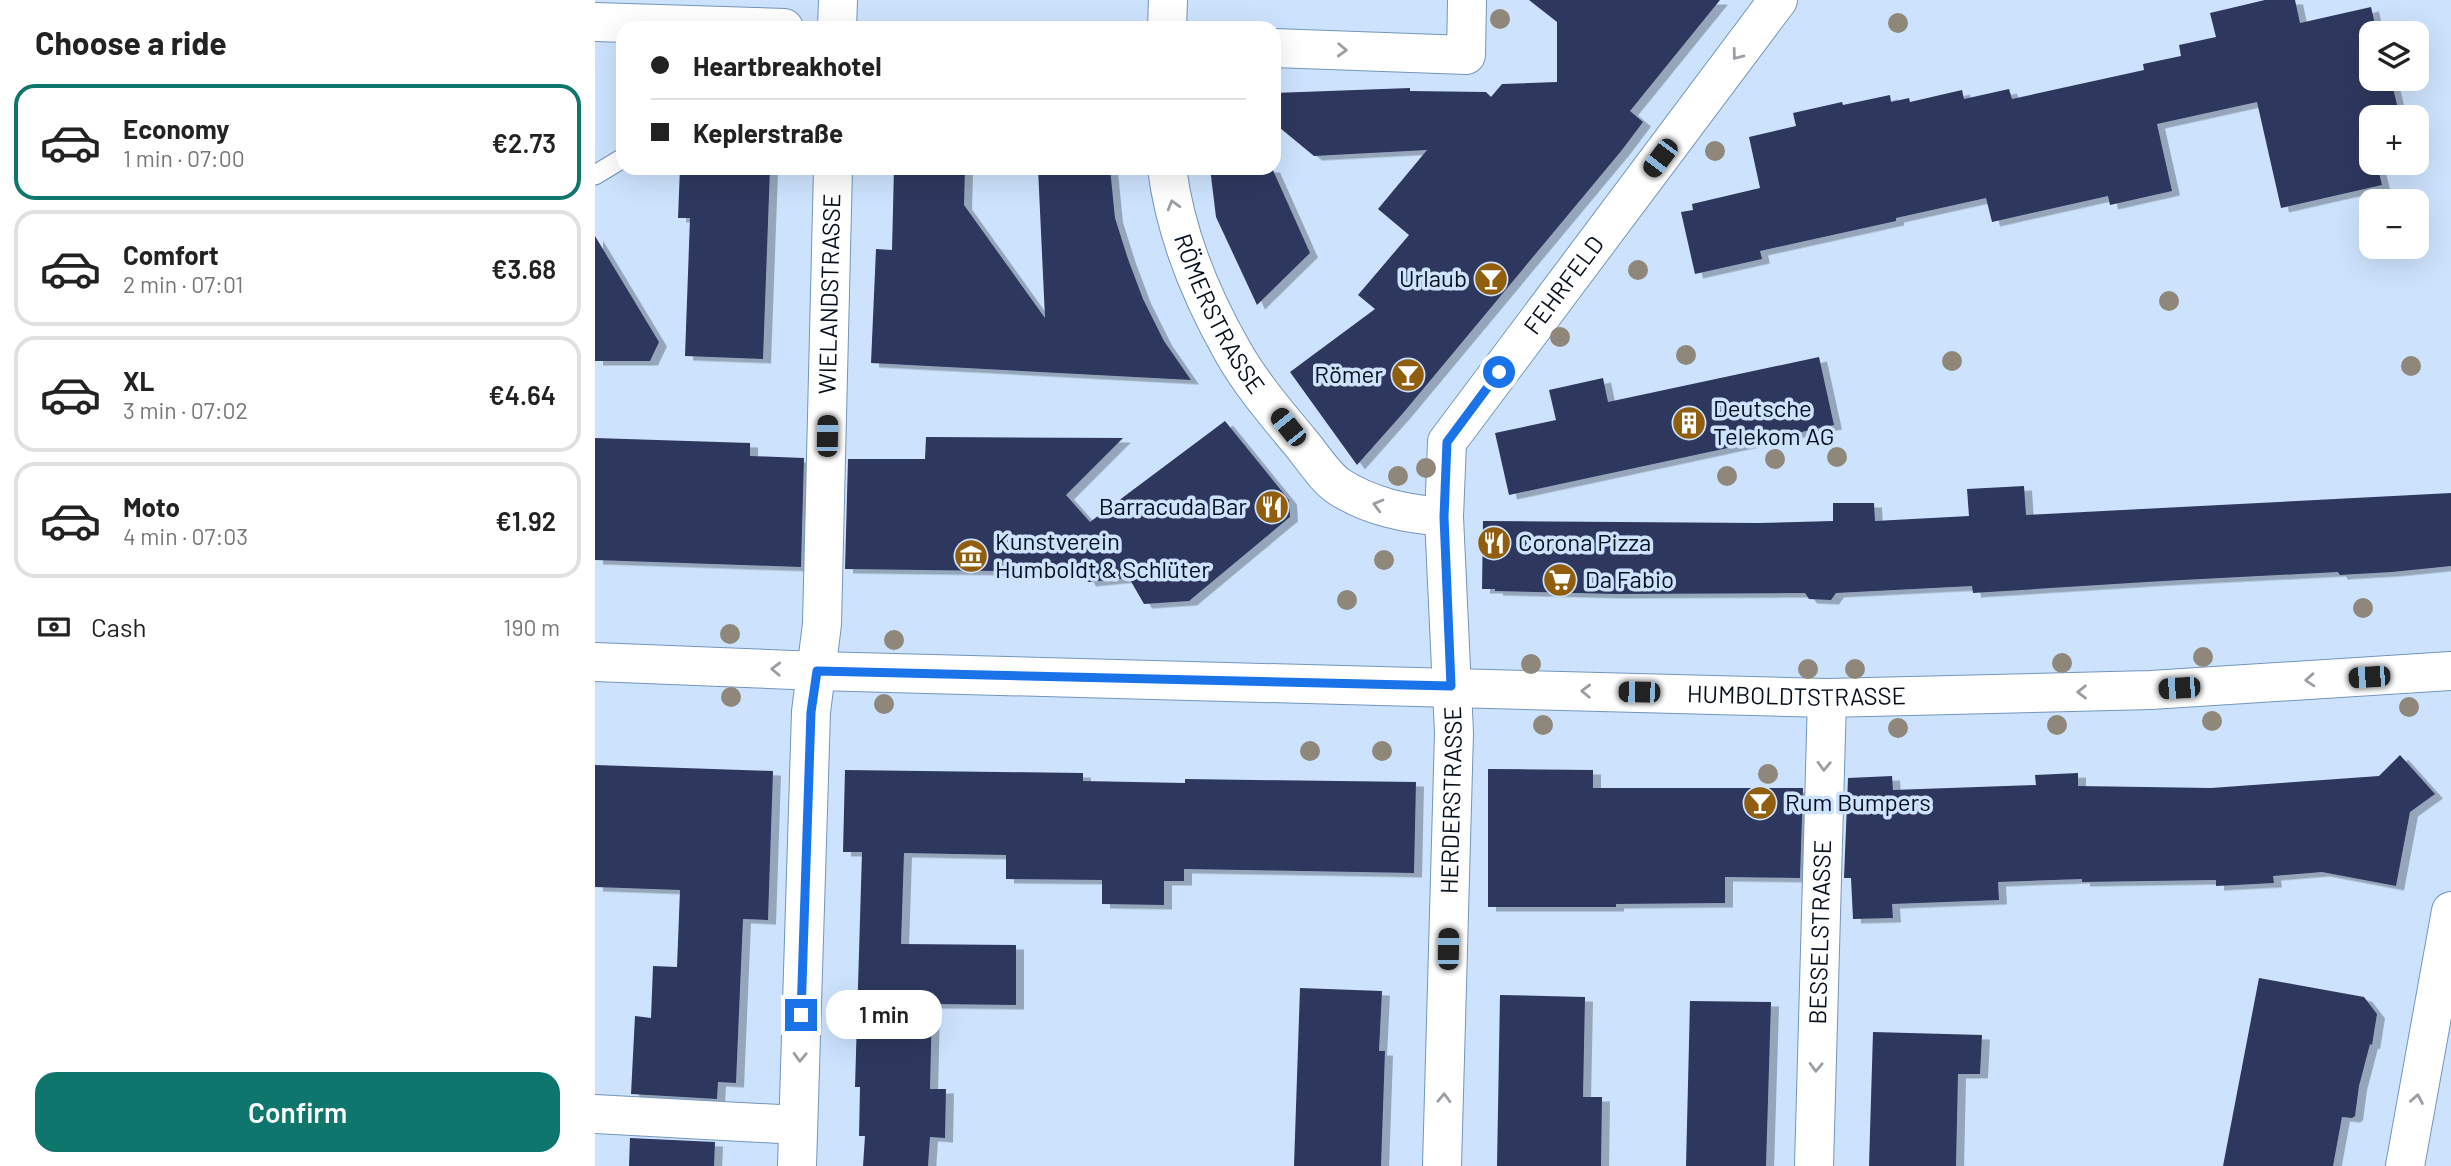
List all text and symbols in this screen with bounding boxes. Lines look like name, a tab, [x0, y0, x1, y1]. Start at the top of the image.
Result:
map controls	[2359, 21, 2429, 259]
button: layers	[2359, 21, 2429, 91]
text: Choose a ride	[35, 23, 227, 61]
one-way arrow	[1337, 43, 1348, 58]
one-way arrow	[1732, 47, 1745, 59]
text: Heartbreakhotel	[693, 50, 882, 81]
button: +	[2359, 105, 2429, 175]
icon: car	[39, 111, 102, 174]
text: Economy	[123, 113, 229, 144]
text: Keplerstraße	[693, 117, 843, 148]
text: €2.73	[492, 127, 556, 158]
car	[1639, 135, 1682, 181]
text: 1 min · 07:00	[123, 144, 245, 172]
button: −	[2359, 189, 2429, 259]
street label: WIELANDSTRASSE	[812, 193, 845, 395]
one-way arrow	[1167, 199, 1181, 211]
street label: RÖMERSTRASSE	[1169, 230, 1272, 399]
street label: FEHRFELD	[1517, 230, 1609, 339]
icon: car	[39, 237, 102, 300]
text: Comfort	[123, 239, 219, 270]
text: €3.68	[491, 253, 556, 284]
bar icon: Urlaub	[1472, 260, 1510, 298]
place label: Urlaub	[1399, 263, 1467, 292]
text: 2 min · 07:01	[123, 270, 243, 298]
bar icon: Römer	[1389, 356, 1427, 394]
route start	[1483, 356, 1515, 388]
place label: Römer	[1314, 359, 1383, 388]
icon: car	[39, 363, 102, 426]
text: XL	[123, 365, 154, 396]
text: €4.64	[488, 379, 556, 410]
place label: Deutsche Telekom AG	[1713, 393, 1834, 450]
text: 3 min · 07:02	[123, 396, 248, 424]
car	[1267, 404, 1310, 450]
building icon: Deutsche Telekom AG	[1670, 404, 1708, 442]
car	[817, 415, 838, 457]
restaurant icon: Barracuda Bar	[1253, 488, 1291, 526]
icon: car	[39, 489, 102, 552]
text: Moto	[123, 491, 180, 522]
place label: Barracuda Bar	[1099, 491, 1247, 520]
one-way arrow	[1372, 499, 1384, 513]
text: €1.92	[495, 505, 556, 536]
text: 4 min · 07:03	[123, 522, 248, 550]
restaurant icon: Corona Pizza	[1475, 524, 1513, 562]
place label: Kunstverein Humboldt & Schlüter	[995, 526, 1210, 583]
place label: Corona Pizza	[1518, 527, 1651, 556]
museum icon: Kunstverein Humboldt & Schlüter	[952, 537, 990, 575]
supermarket icon: Da Fabio	[1541, 561, 1579, 599]
place label: Da Fabio	[1585, 564, 1674, 593]
icon: cash	[35, 608, 73, 646]
text: Cash	[91, 611, 146, 642]
text: 190 m	[503, 613, 560, 641]
one-way arrow	[770, 662, 781, 677]
car	[2348, 665, 2391, 689]
one-way arrow	[2304, 673, 2315, 688]
car	[2158, 676, 2201, 700]
street label: HUMBOLDTSTRASSE	[1686, 678, 1906, 711]
car	[1618, 681, 1661, 703]
one-way arrow	[1580, 683, 1591, 698]
one-way arrow	[2077, 684, 2087, 700]
street label: HERDERSTRASSE	[1434, 706, 1467, 895]
one-way arrow	[1817, 761, 1832, 772]
bar icon: Rum Bumpers	[1741, 784, 1779, 822]
place label: Rum Bumpers	[1785, 787, 1931, 816]
street label: BESSELSTRASSE	[1802, 839, 1836, 1025]
car	[1438, 928, 1459, 970]
callout: 1 min	[825, 990, 941, 1040]
route end	[785, 999, 817, 1031]
text: 1 min	[859, 1000, 909, 1028]
one-way arrow	[792, 1052, 807, 1063]
one-way arrow	[1809, 1062, 1824, 1073]
button: Confirm	[35, 1072, 560, 1152]
one-way arrow	[1436, 1092, 1452, 1103]
one-way arrow	[2409, 1093, 2424, 1105]

